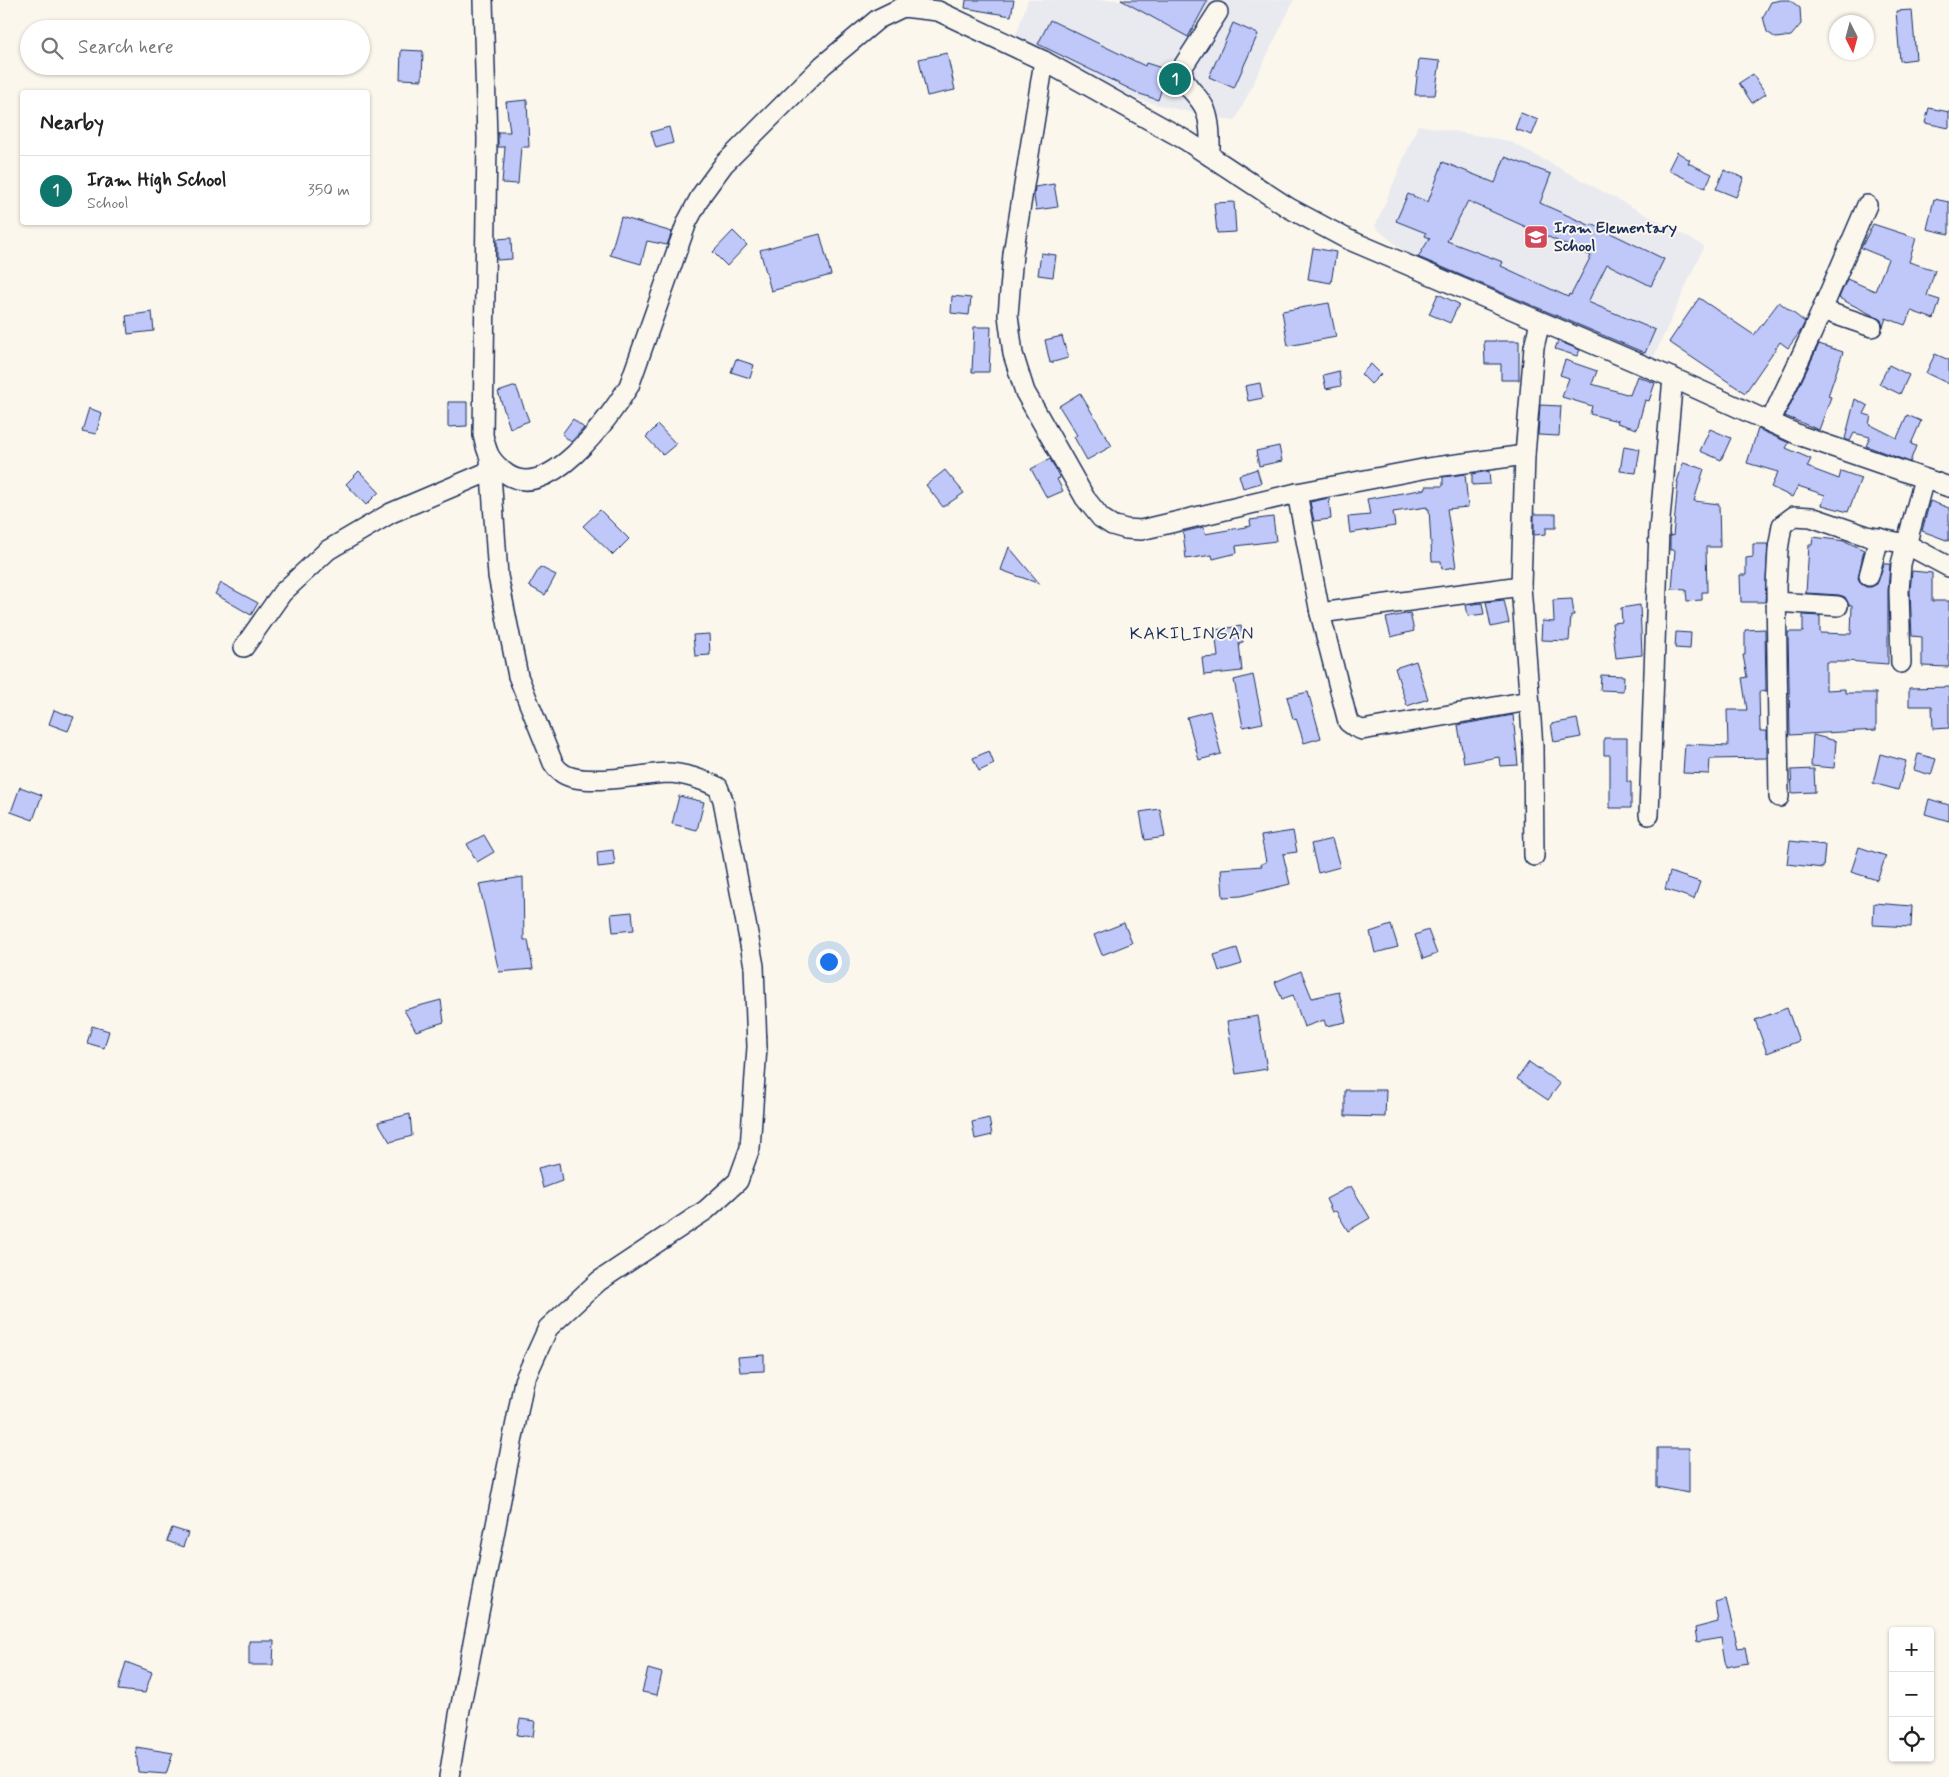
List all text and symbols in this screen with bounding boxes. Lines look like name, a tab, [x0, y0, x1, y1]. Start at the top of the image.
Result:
north arrow	[1829, 15, 1874, 60]
search box	[20, 20, 370, 75]
icon: search	[38, 34, 66, 62]
text: Search here	[78, 35, 174, 60]
pin: 1	[1159, 60, 1191, 98]
text: Nearby	[40, 109, 104, 137]
text: Iram High School	[87, 168, 226, 193]
text: 1	[52, 180, 60, 201]
text: 350 m	[308, 180, 350, 201]
text: School	[87, 193, 128, 214]
place label: Iram Elementary School	[1554, 218, 1677, 257]
school or university icon: Iram Elementary School	[1523, 224, 1549, 250]
district label: KAKILINGAN	[1130, 622, 1254, 646]
your location	[816, 949, 842, 975]
map controls	[1889, 1627, 1934, 1762]
button: +	[1889, 1627, 1934, 1672]
button: −	[1889, 1672, 1934, 1717]
button: locate	[1889, 1717, 1934, 1762]

